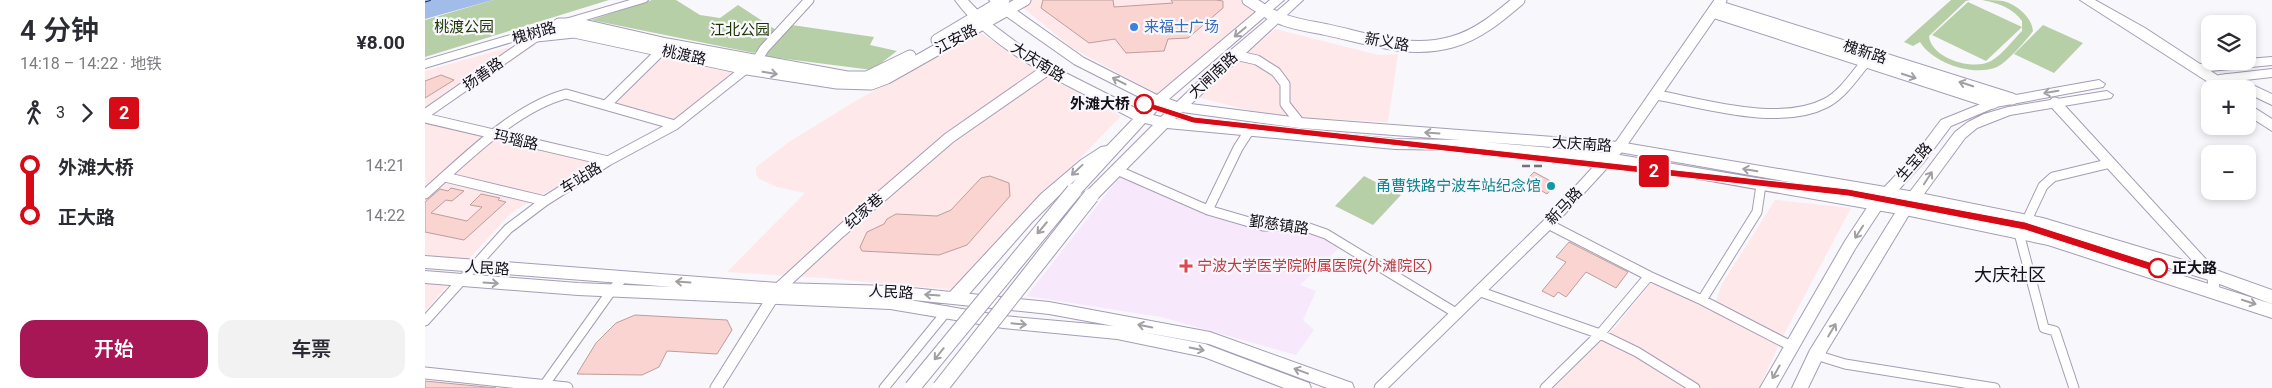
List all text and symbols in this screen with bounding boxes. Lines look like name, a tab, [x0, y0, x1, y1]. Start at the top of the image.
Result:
text: 4 分钟	[20, 14, 99, 47]
map controls	[2201, 15, 2256, 200]
button: layers	[2201, 15, 2256, 70]
park label: 桃渡公园	[434, 18, 494, 36]
street label: 槐树路	[510, 18, 558, 48]
place label: 来福士广场	[1144, 18, 1219, 36]
street label: 江安路	[932, 20, 980, 58]
park label: 江北公园	[710, 21, 770, 39]
marker: 来福士广场	[1128, 21, 1140, 33]
one-way arrow	[1234, 26, 1247, 37]
street label: 新义路	[1363, 29, 1411, 55]
text: ¥8.00	[357, 31, 405, 54]
street label: 槐新路	[1841, 36, 1889, 68]
street label: 大庆南路	[1008, 38, 1068, 86]
street label: 桃渡路	[660, 42, 708, 68]
street label: 大闸南路	[1185, 48, 1241, 102]
text: 14:18 – 14:22 · 地铁	[20, 54, 162, 73]
street label: 扬善路	[459, 54, 507, 94]
one-way arrow	[762, 68, 778, 78]
one-way arrow	[1901, 71, 1917, 81]
one-way arrow	[1112, 76, 1127, 86]
one-way arrow	[1958, 79, 1974, 89]
button: +	[2201, 80, 2256, 135]
one-way arrow	[2043, 87, 2059, 97]
marker: 外滩大桥	[1134, 94, 1154, 114]
place label: 外滩大桥	[1070, 95, 1130, 113]
icon: walk	[20, 99, 48, 127]
icon: forward	[73, 99, 101, 127]
text: 2	[119, 102, 129, 123]
text: 3	[56, 103, 65, 122]
street label: 玛瑙路	[492, 126, 540, 154]
one-way arrow	[1425, 128, 1441, 138]
street label: 大庆南路	[1551, 133, 1613, 155]
street label: 生宝路	[1892, 139, 1936, 185]
button: −	[2201, 145, 2256, 200]
line badge: 2	[1638, 155, 1670, 187]
text: 外滩大桥	[58, 156, 134, 179]
text: 14:21	[365, 156, 405, 175]
street label: 车站路	[557, 158, 605, 198]
text: 2	[1649, 160, 1659, 181]
one-way arrow	[1071, 164, 1083, 176]
one-way arrow	[1742, 164, 1758, 174]
one-way arrow	[1924, 172, 1934, 186]
place label: 甬曹铁路宁波车站纪念馆	[1376, 177, 1541, 195]
marker: 甬曹铁路宁波车站纪念馆	[1545, 180, 1557, 192]
street label: 新马路	[1542, 183, 1586, 229]
street label: 纪家巷	[841, 189, 887, 233]
text: 正大路	[58, 206, 115, 229]
text: 14:22	[365, 206, 405, 225]
street label: 鄞慈镇路	[1248, 212, 1310, 238]
one-way arrow	[1037, 222, 1048, 235]
one-way arrow	[1854, 225, 1864, 239]
street label: 人民路	[464, 257, 510, 279]
place label: 宁波大学医学院附属医院(外滩院区)	[1197, 257, 1432, 275]
marker: 正大路	[2148, 258, 2168, 278]
marker: 宁波大学医学院附属医院(外滩院区)	[1179, 259, 1193, 273]
place label: 正大路	[2172, 259, 2217, 277]
district label: 大庆社区	[1974, 264, 2046, 285]
one-way arrow	[675, 277, 691, 287]
one-way arrow	[483, 278, 499, 287]
street label: 人民路	[868, 282, 914, 302]
one-way arrow	[925, 290, 941, 300]
one-way arrow	[2241, 298, 2257, 308]
one-way arrow	[1010, 319, 1026, 329]
button: 开始	[20, 320, 208, 378]
button: 车票	[218, 320, 405, 378]
one-way arrow	[1137, 321, 1153, 331]
one-way arrow	[1827, 323, 1837, 337]
one-way arrow	[1188, 345, 1204, 354]
one-way arrow	[934, 347, 945, 360]
one-way arrow	[1771, 364, 1781, 379]
one-way arrow	[1293, 366, 1309, 375]

